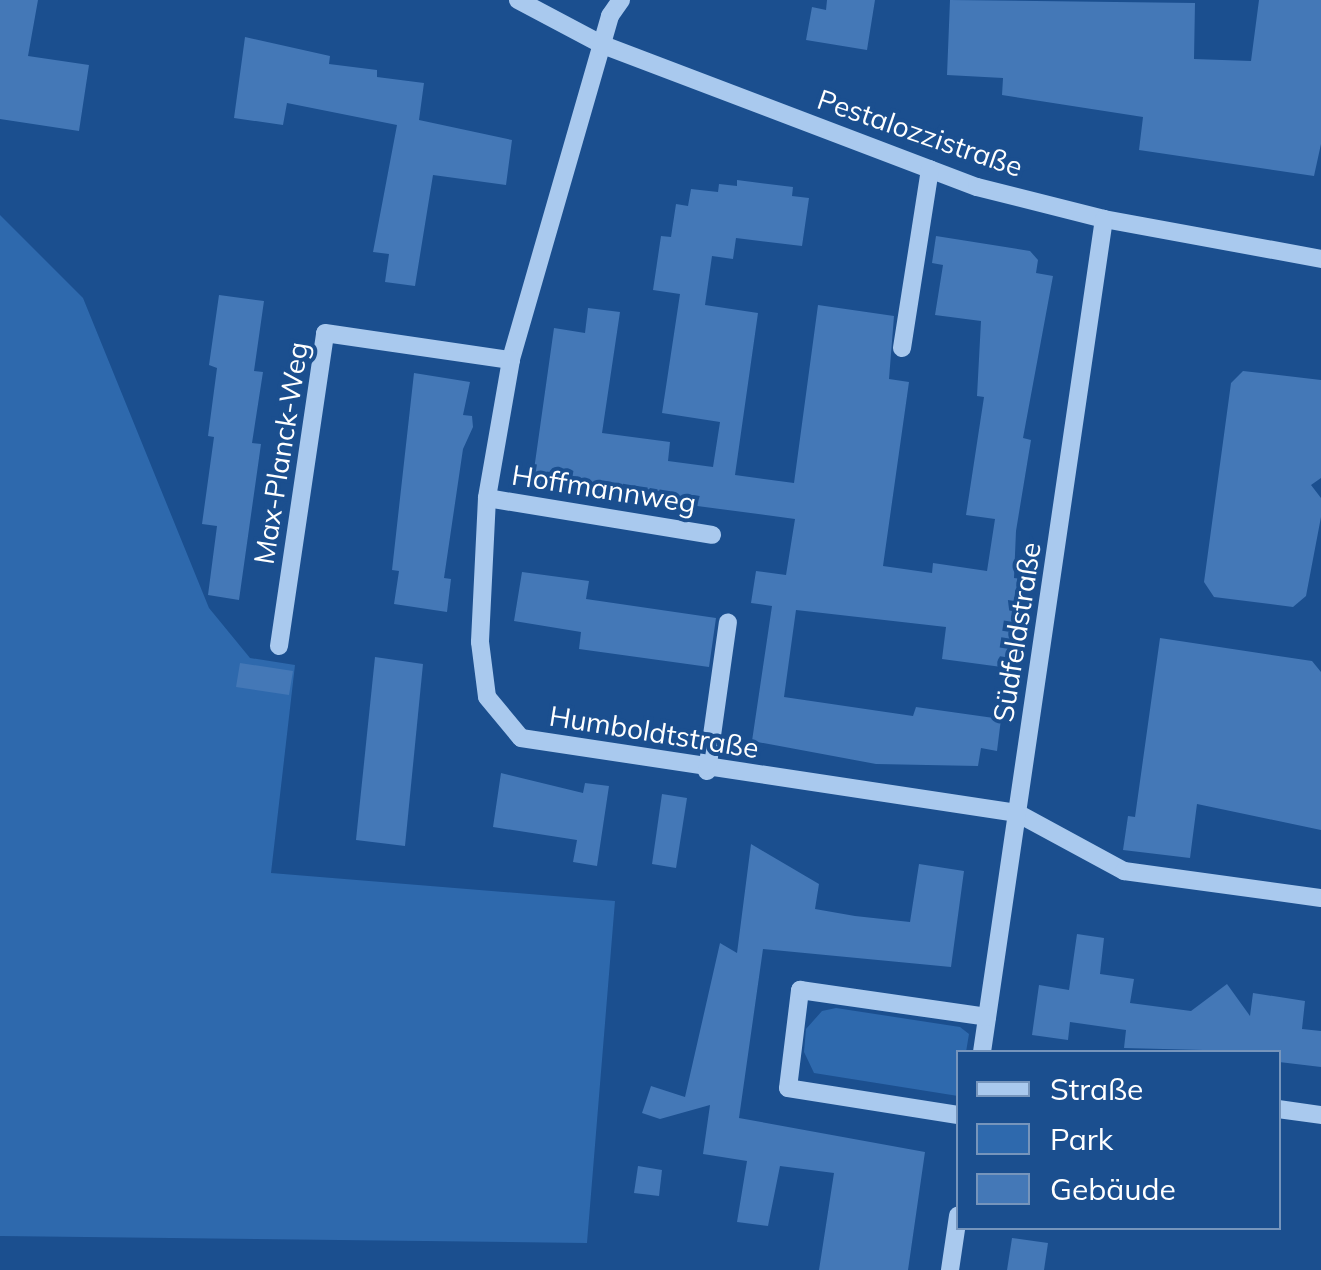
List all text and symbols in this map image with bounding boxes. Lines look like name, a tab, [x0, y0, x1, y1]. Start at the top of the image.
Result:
street label: Pestalozzistraße	[813, 82, 1027, 184]
street label: Max-Planck-Weg	[247, 339, 315, 567]
street label: Hoffmannweg	[509, 458, 699, 520]
street label: Südfeldstraße	[986, 540, 1048, 724]
street label: Humboldtstraße	[547, 699, 761, 765]
legend	[956, 1050, 1281, 1230]
text: Straße	[1050, 1070, 1143, 1108]
text: Park	[1050, 1120, 1113, 1158]
text: Gebäude	[1050, 1170, 1176, 1208]

